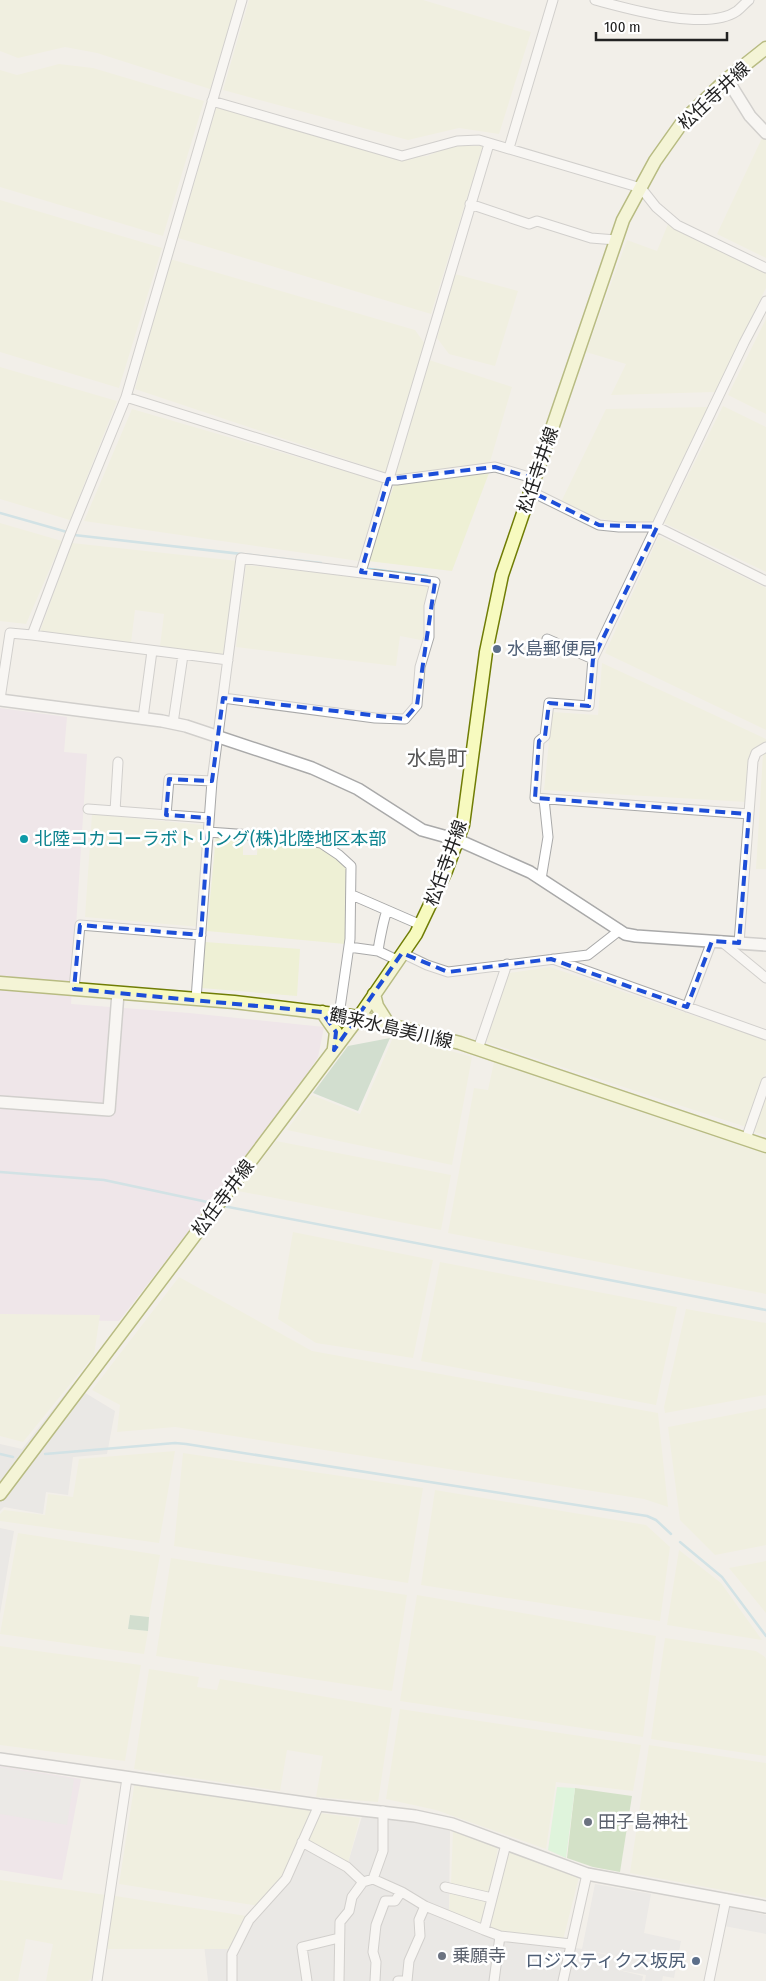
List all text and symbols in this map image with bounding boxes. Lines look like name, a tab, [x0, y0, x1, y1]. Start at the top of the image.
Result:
scale bar	[596, 10, 727, 42]
text: 100 m	[604, 18, 641, 36]
street label: 松任寺井線	[674, 57, 754, 135]
street label: 松任寺井線	[513, 424, 563, 516]
place label: 水島郵便局	[507, 638, 597, 660]
marker: 水島郵便局	[491, 643, 503, 655]
district label: 水島町	[407, 746, 467, 770]
street label: 松任寺井線	[420, 817, 472, 909]
place label: 北陸コカコーラボトリング(株)北陸地区本部	[34, 828, 387, 850]
marker: 北陸コカコーラボトリング(株)北陸地区本部	[18, 833, 30, 845]
street label: 鶴来水島美川線	[327, 1003, 455, 1053]
street label: 松任寺井線	[187, 1155, 259, 1241]
place label: 田子島神社	[598, 1811, 688, 1833]
marker: 田子島神社	[582, 1816, 594, 1828]
place label: 乗願寺	[452, 1945, 506, 1967]
marker: 乗願寺	[436, 1950, 448, 1962]
place label: ロジスティクス坂尻	[526, 1950, 686, 1972]
marker: ロジスティクス坂尻	[690, 1955, 702, 1967]

